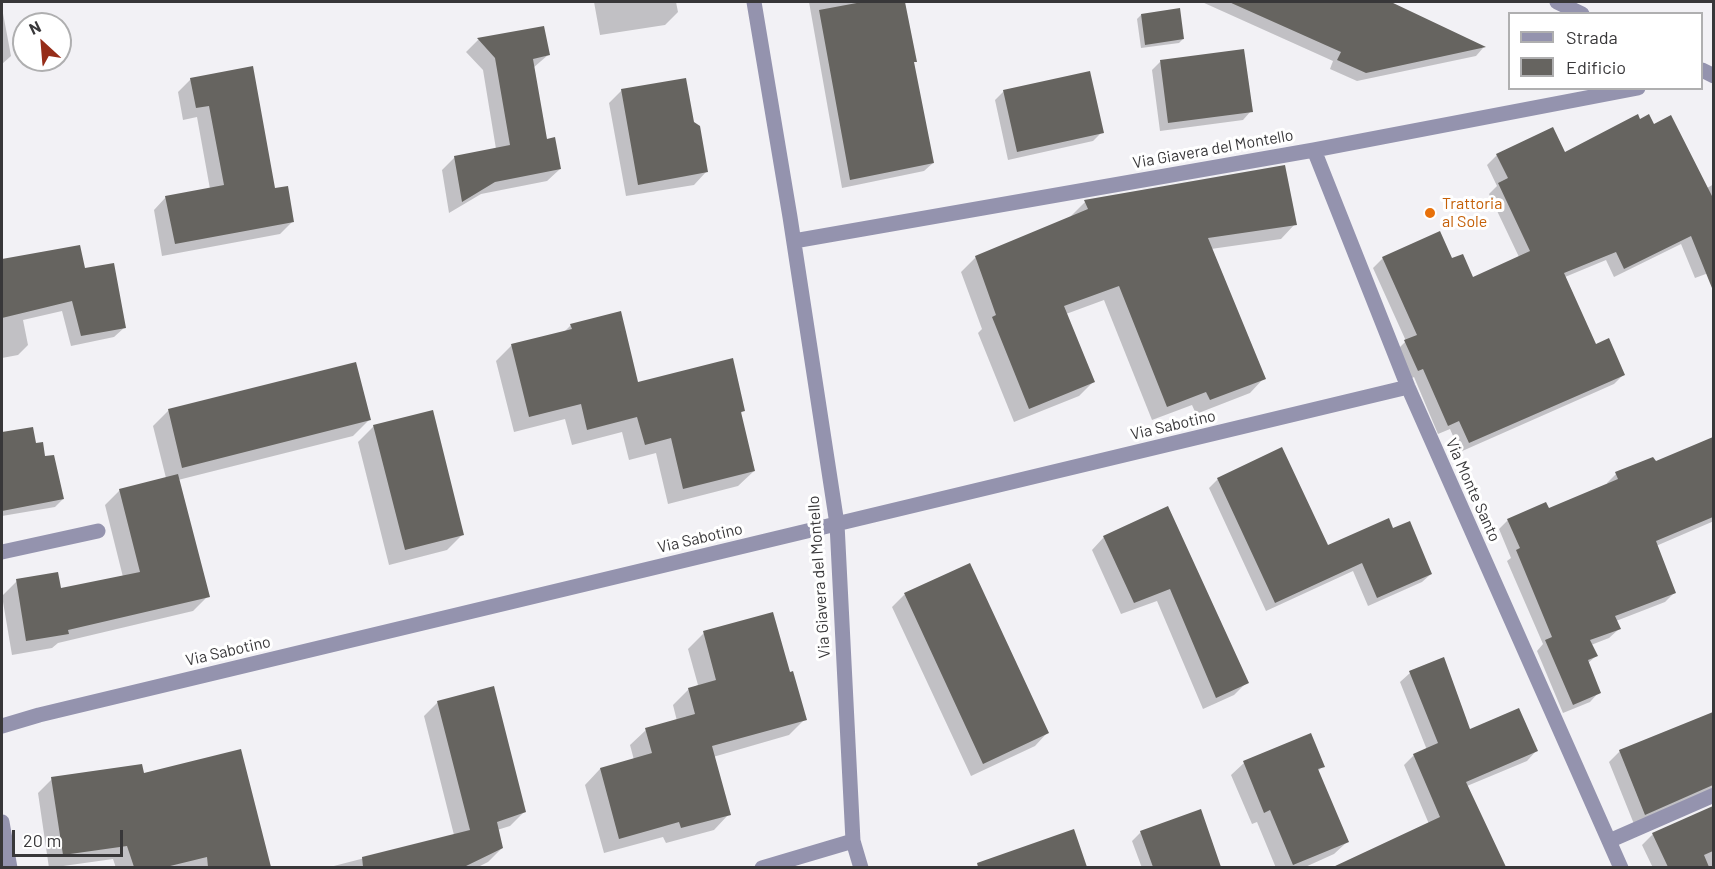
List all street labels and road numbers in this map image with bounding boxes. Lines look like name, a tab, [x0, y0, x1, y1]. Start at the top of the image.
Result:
street label: Via Giavera del Montello	[1131, 125, 1295, 173]
street label: Via Sabotino	[1129, 406, 1217, 444]
street label: Via Monte Santo	[1442, 435, 1504, 545]
street label: Via Giavera del Montello	[804, 495, 834, 659]
street label: Via Sabotino	[656, 519, 744, 557]
street label: Via Sabotino	[184, 632, 272, 670]

